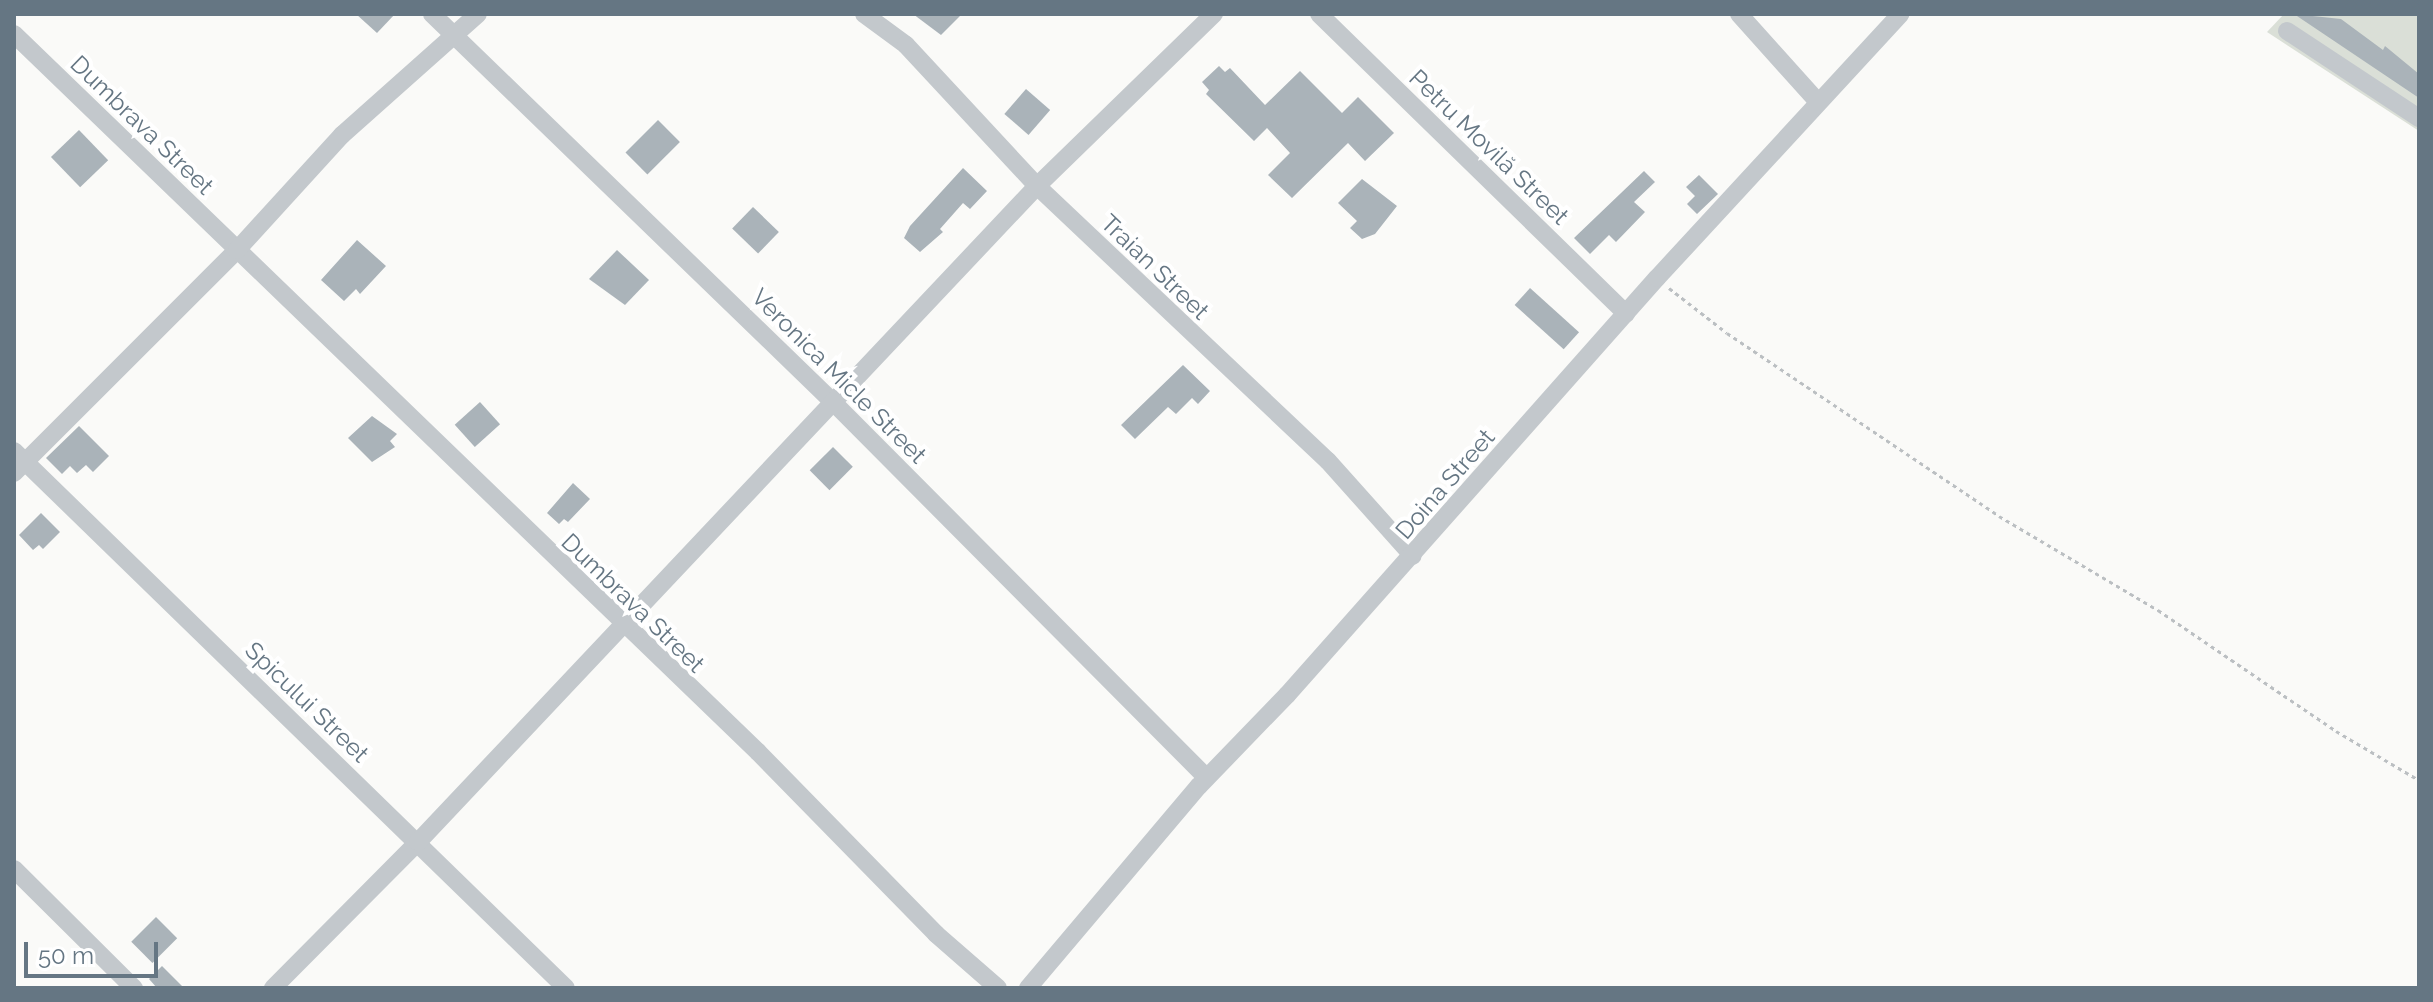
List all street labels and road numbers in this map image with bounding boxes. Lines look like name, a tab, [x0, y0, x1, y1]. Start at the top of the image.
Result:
street label: Dumbrava Street	[65, 49, 219, 201]
street label: Petru Movilă Street	[1403, 64, 1575, 230]
street label: Traian Street	[1095, 208, 1215, 326]
street label: Veronica Micle Street	[746, 283, 932, 469]
street label: Doina Street	[1389, 423, 1501, 545]
street label: Dumbrava Street	[556, 527, 710, 679]
street label: Spicului Street	[239, 636, 375, 768]

